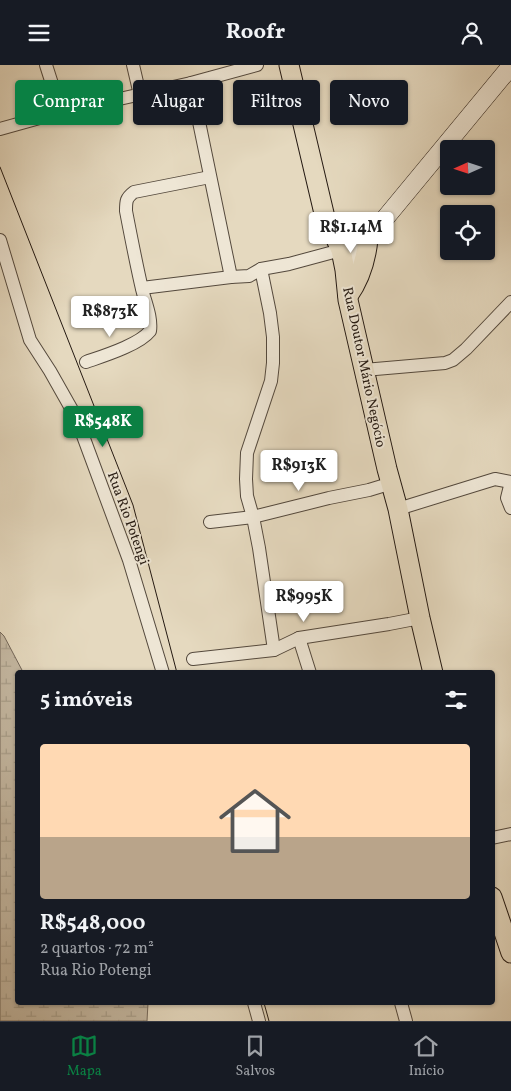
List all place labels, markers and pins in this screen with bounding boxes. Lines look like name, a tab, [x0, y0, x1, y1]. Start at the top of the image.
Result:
pin: R$1.14M	[305, 211, 397, 254]
pin: R$873K	[69, 295, 151, 338]
pin: R$548K	[62, 405, 144, 448]
pin: R$913K	[258, 449, 340, 492]
pin: R$995K	[263, 581, 345, 623]

